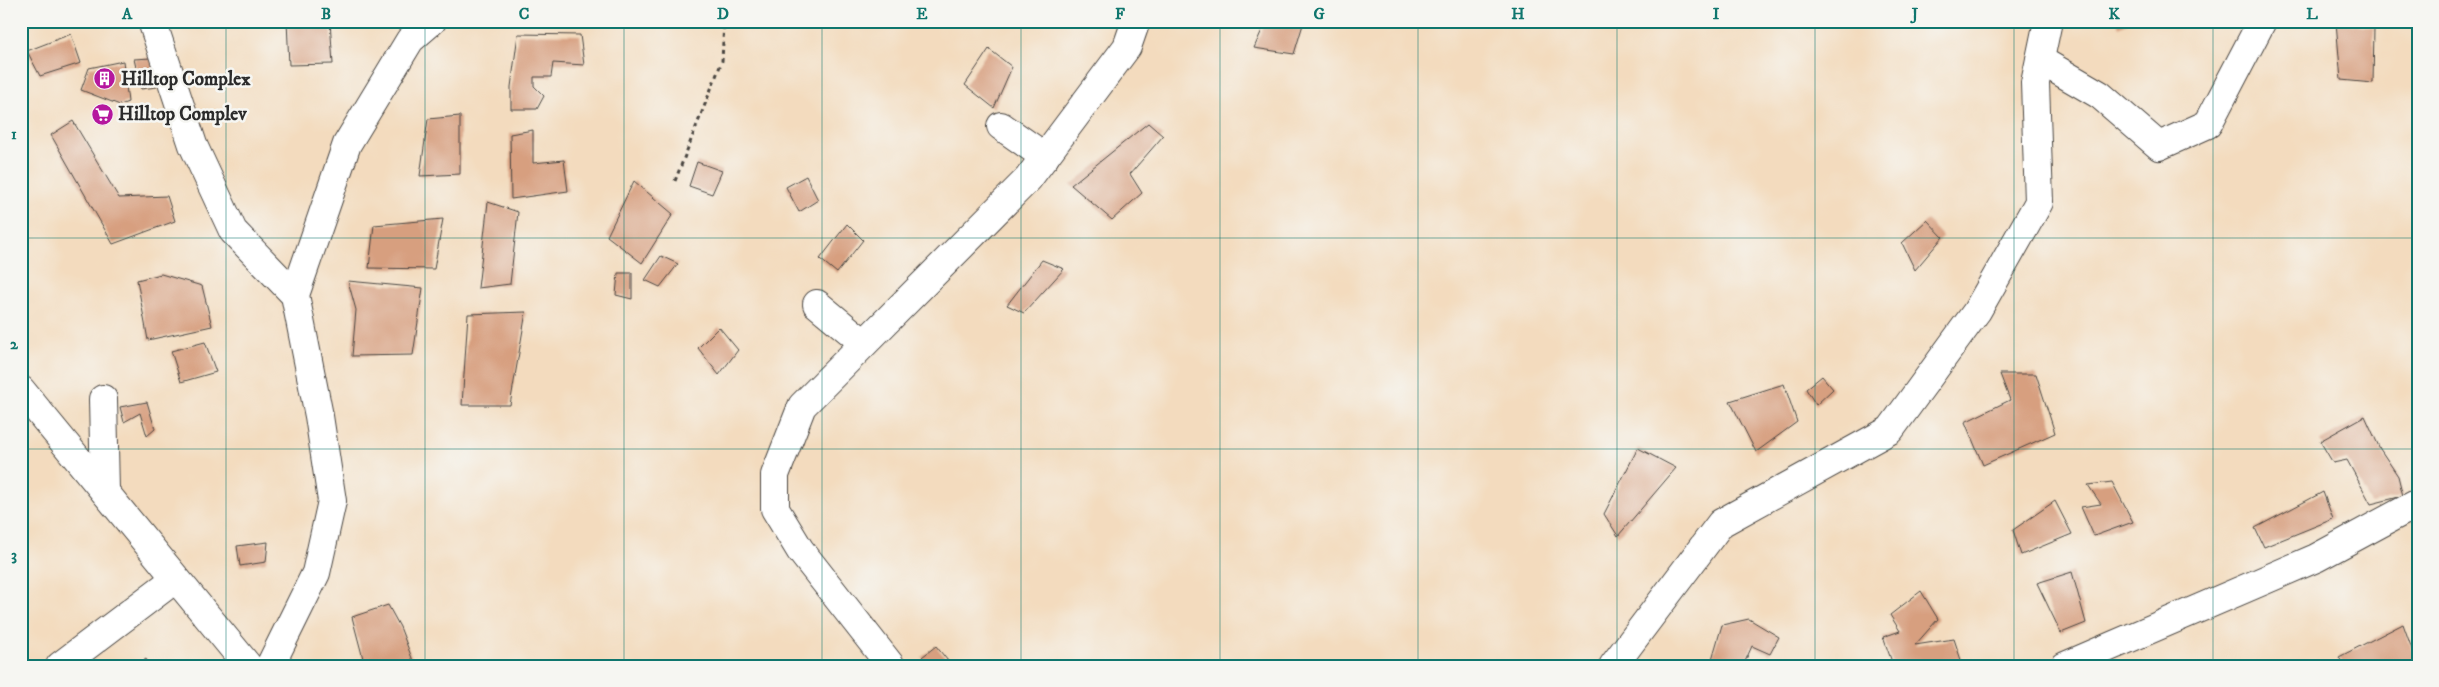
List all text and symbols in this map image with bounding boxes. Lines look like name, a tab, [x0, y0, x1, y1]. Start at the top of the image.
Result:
text: A	[121, 4, 133, 24]
text: B	[321, 4, 331, 24]
text: C	[519, 4, 529, 24]
text: D	[717, 4, 729, 24]
text: E	[916, 4, 928, 24]
text: F	[1115, 4, 1125, 24]
text: G	[1313, 4, 1325, 24]
text: H	[1511, 4, 1525, 24]
text: I	[1713, 4, 1720, 24]
text: J	[1910, 4, 1919, 24]
text: K	[2108, 4, 2120, 24]
text: L	[2306, 4, 2318, 24]
building icon: Hilltop Complex	[93, 67, 117, 91]
place label: Hilltop Complex	[121, 68, 251, 91]
supermarket icon: Hilltop Complev	[90, 102, 114, 126]
place label: Hilltop Complev	[118, 103, 247, 126]
text: 1	[11, 124, 17, 144]
text: 2	[10, 334, 19, 354]
text: 3	[11, 545, 17, 565]

